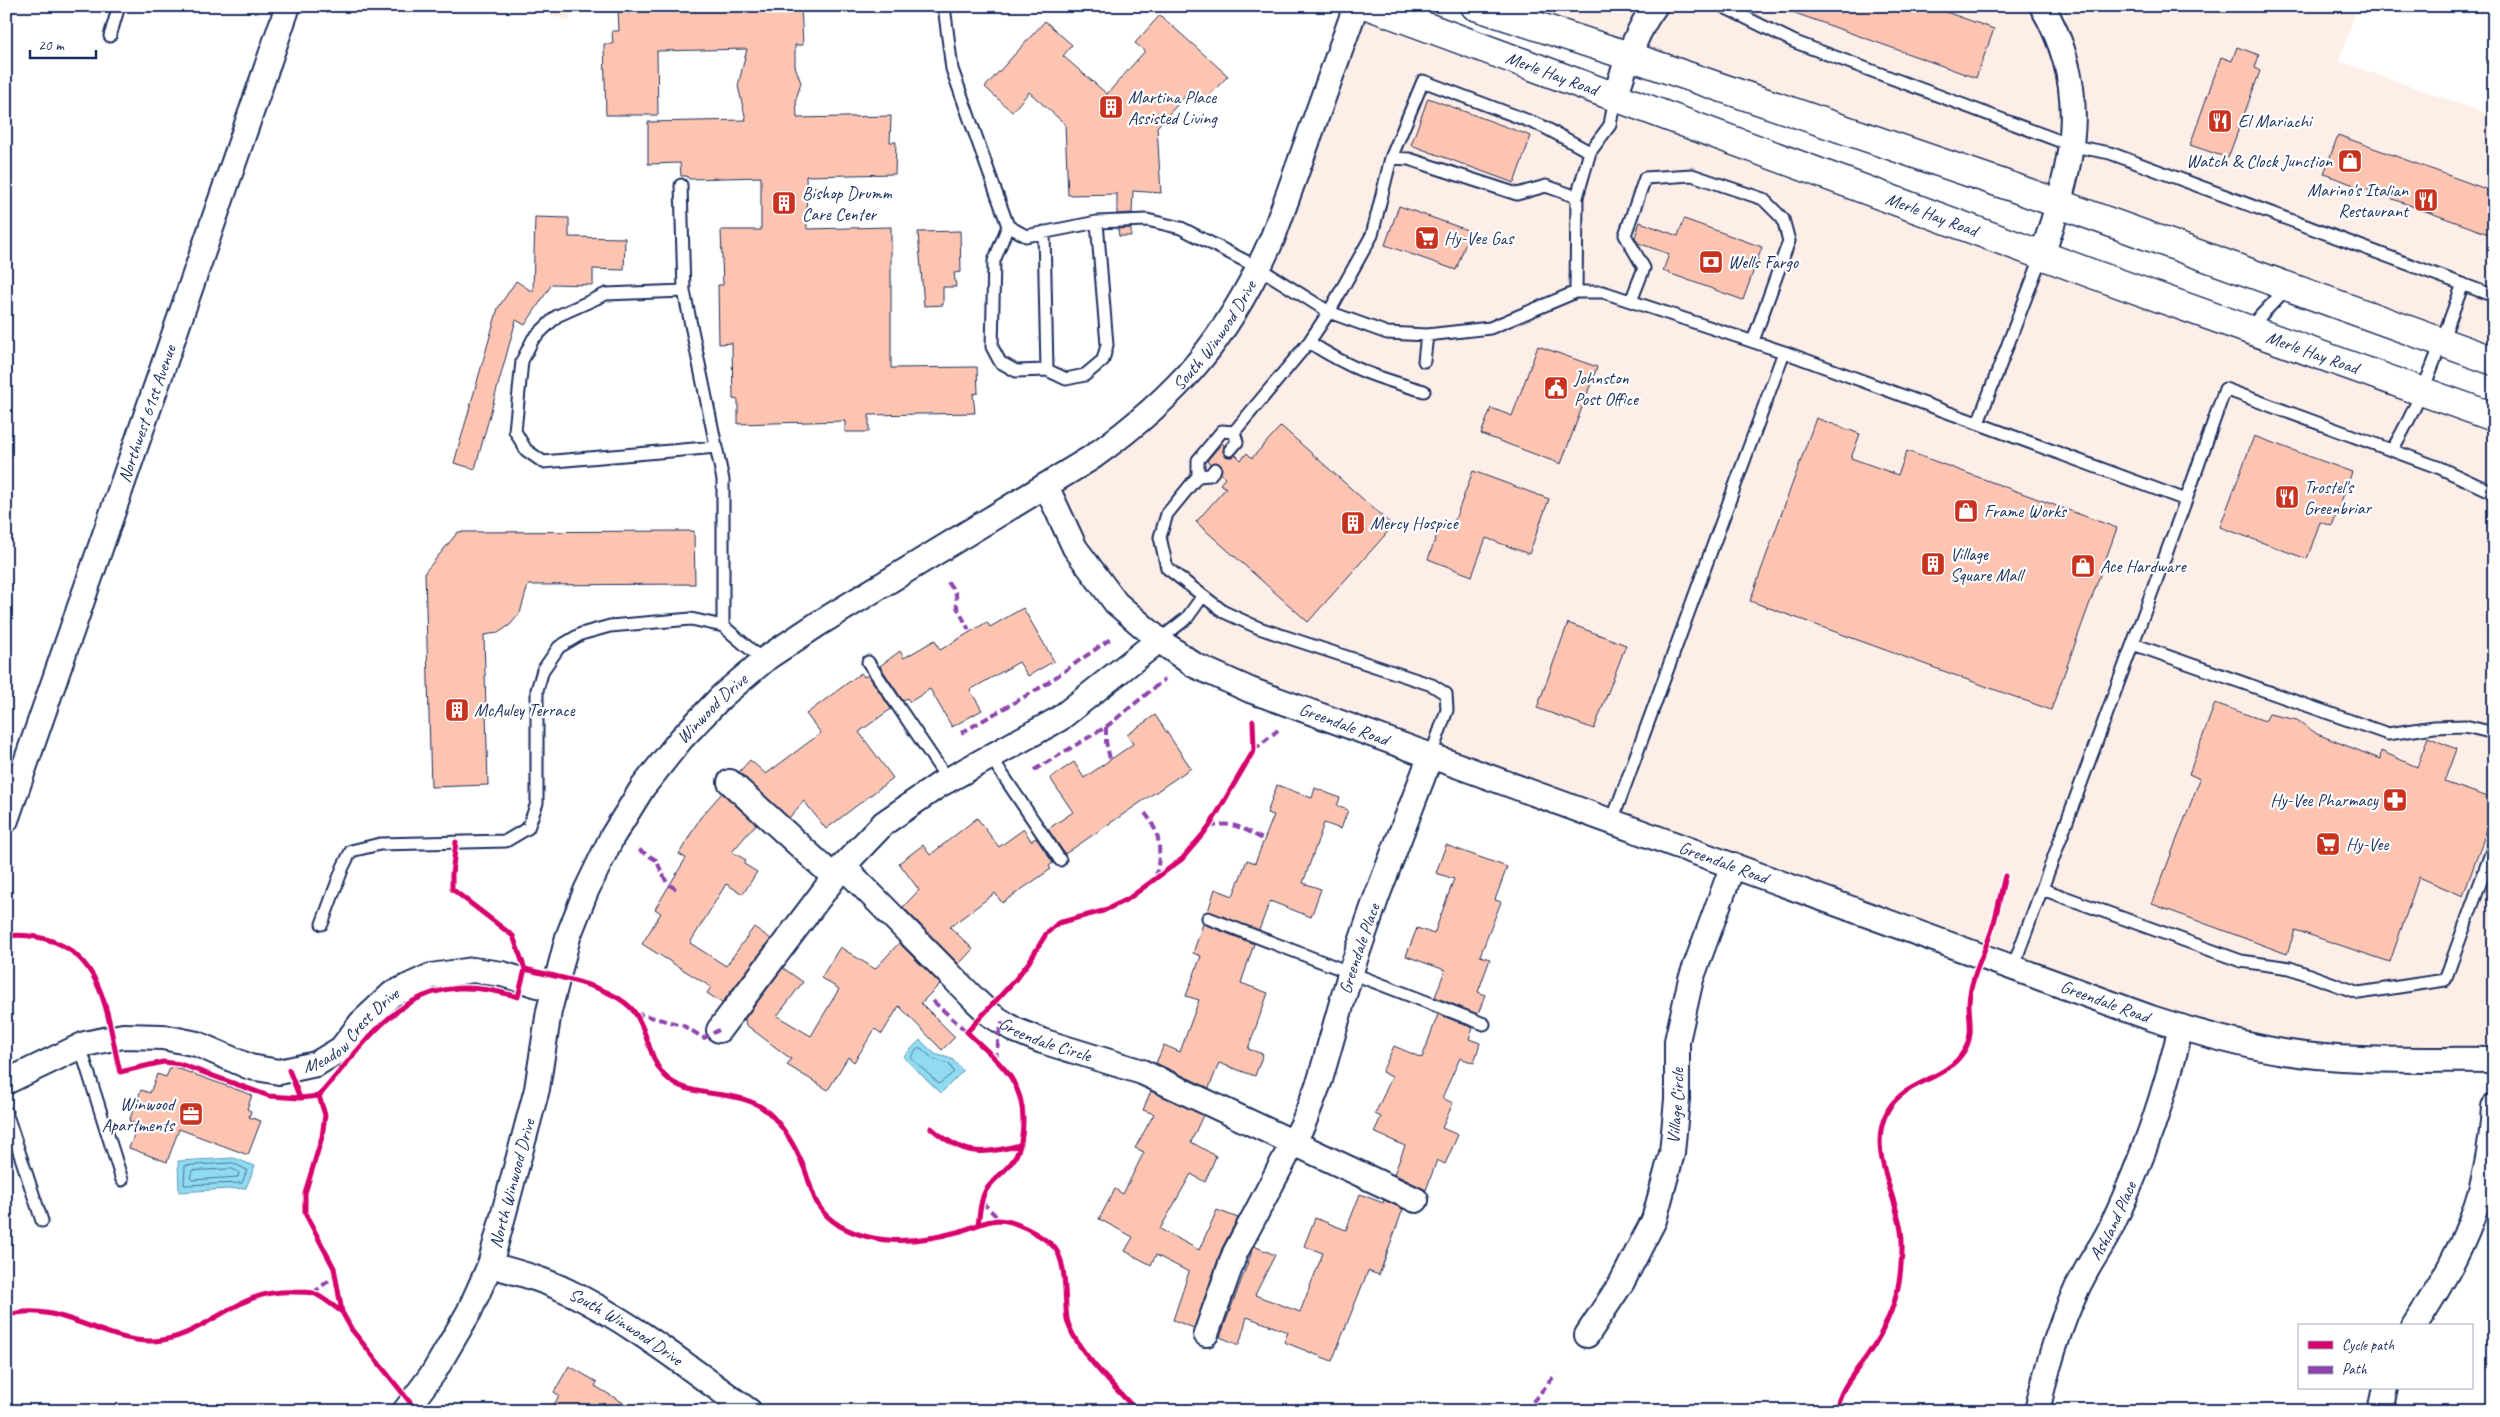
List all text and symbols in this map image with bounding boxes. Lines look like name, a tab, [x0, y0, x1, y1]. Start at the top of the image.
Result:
scale bar	[30, 28, 96, 60]
text: 20 m	[38, 36, 65, 55]
street label: Merle Hay Road	[1503, 46, 1604, 101]
place label: Martina Place Assisted Living	[1128, 86, 1218, 129]
building icon: Martina Place Assisted Living	[1098, 94, 1124, 120]
restaurant icon: El Mariachi	[2207, 108, 2233, 134]
place label: El Mariachi	[2238, 110, 2314, 132]
shop icon: Watch & Clock Junction	[2337, 148, 2363, 174]
place label: Watch & Clock Junction	[2186, 150, 2333, 172]
place label: Marino's Italian Restaurant	[2307, 179, 2410, 222]
place label: Bishop Drumm Care Center	[802, 182, 892, 225]
street label: Merle Hay Road	[1883, 187, 1983, 242]
restaurant icon: Marino's Italian Restaurant	[2413, 187, 2439, 213]
building icon: Bishop Drumm Care Center	[771, 190, 797, 216]
supermarket icon: Hy-Vee Gas	[1414, 225, 1440, 251]
place label: Hy-Vee Gas	[1444, 227, 1515, 249]
bank icon: Wells Fargo	[1698, 249, 1724, 275]
place label: Wells Fargo	[1728, 251, 1800, 273]
street label: South Winwood Drive	[1168, 276, 1261, 395]
street label: Merle Hay Road	[2263, 326, 2364, 380]
street label: Northwest 61st Avenue	[113, 341, 181, 485]
place label: Johnston Post Office	[1573, 367, 1639, 410]
public building icon: Johnston Post Office	[1543, 375, 1569, 401]
place label: Trostel's Greenbriar	[2304, 476, 2373, 519]
restaurant icon: Trostel's Greenbriar	[2274, 484, 2300, 510]
shop icon: Frame Works	[1953, 498, 1979, 524]
place label: Frame Works	[1984, 500, 2068, 522]
building icon: Mercy Hospice	[1340, 510, 1366, 536]
place label: Mercy Hospice	[1370, 512, 1459, 534]
place label: Village Square Mall	[1950, 543, 2025, 586]
building icon: Village Square Mall	[1920, 551, 1946, 577]
shop icon: Ace Hardware	[2070, 553, 2096, 579]
place label: Ace Hardware	[2100, 555, 2187, 577]
street label: Winwood Drive	[672, 668, 753, 748]
building icon: McAuley Terrace	[444, 697, 470, 723]
street label: Greendale Road	[1296, 698, 1394, 751]
place label: McAuley Terrace	[474, 699, 576, 721]
pharmacy icon: Hy-Vee Pharmacy	[2382, 787, 2408, 813]
place label: Hy-Vee Pharmacy	[2270, 789, 2380, 811]
supermarket icon: Hy-Vee	[2315, 831, 2341, 857]
place label: Hy-Vee	[2346, 833, 2389, 855]
street label: Greendale Road	[1676, 836, 1774, 890]
street label: Greendale Place	[1334, 900, 1385, 996]
street label: Greendale Road	[2057, 975, 2155, 1029]
street label: Meadow Crest Drive	[301, 981, 403, 1077]
street label: Greendale Circle	[995, 1012, 1095, 1067]
street label: Village Circle	[1662, 1067, 1688, 1145]
place label: Winwood Apartments	[102, 1093, 177, 1136]
office icon: Winwood Apartments	[178, 1101, 204, 1127]
street label: North Winwood Drive	[484, 1116, 540, 1250]
street label: Ashland Place	[2084, 1177, 2142, 1264]
street label: South Winwood Drive	[565, 1283, 688, 1371]
legend	[2298, 1324, 2472, 1390]
text: Cycle path	[2342, 1336, 2394, 1355]
text: Path	[2342, 1360, 2368, 1379]

